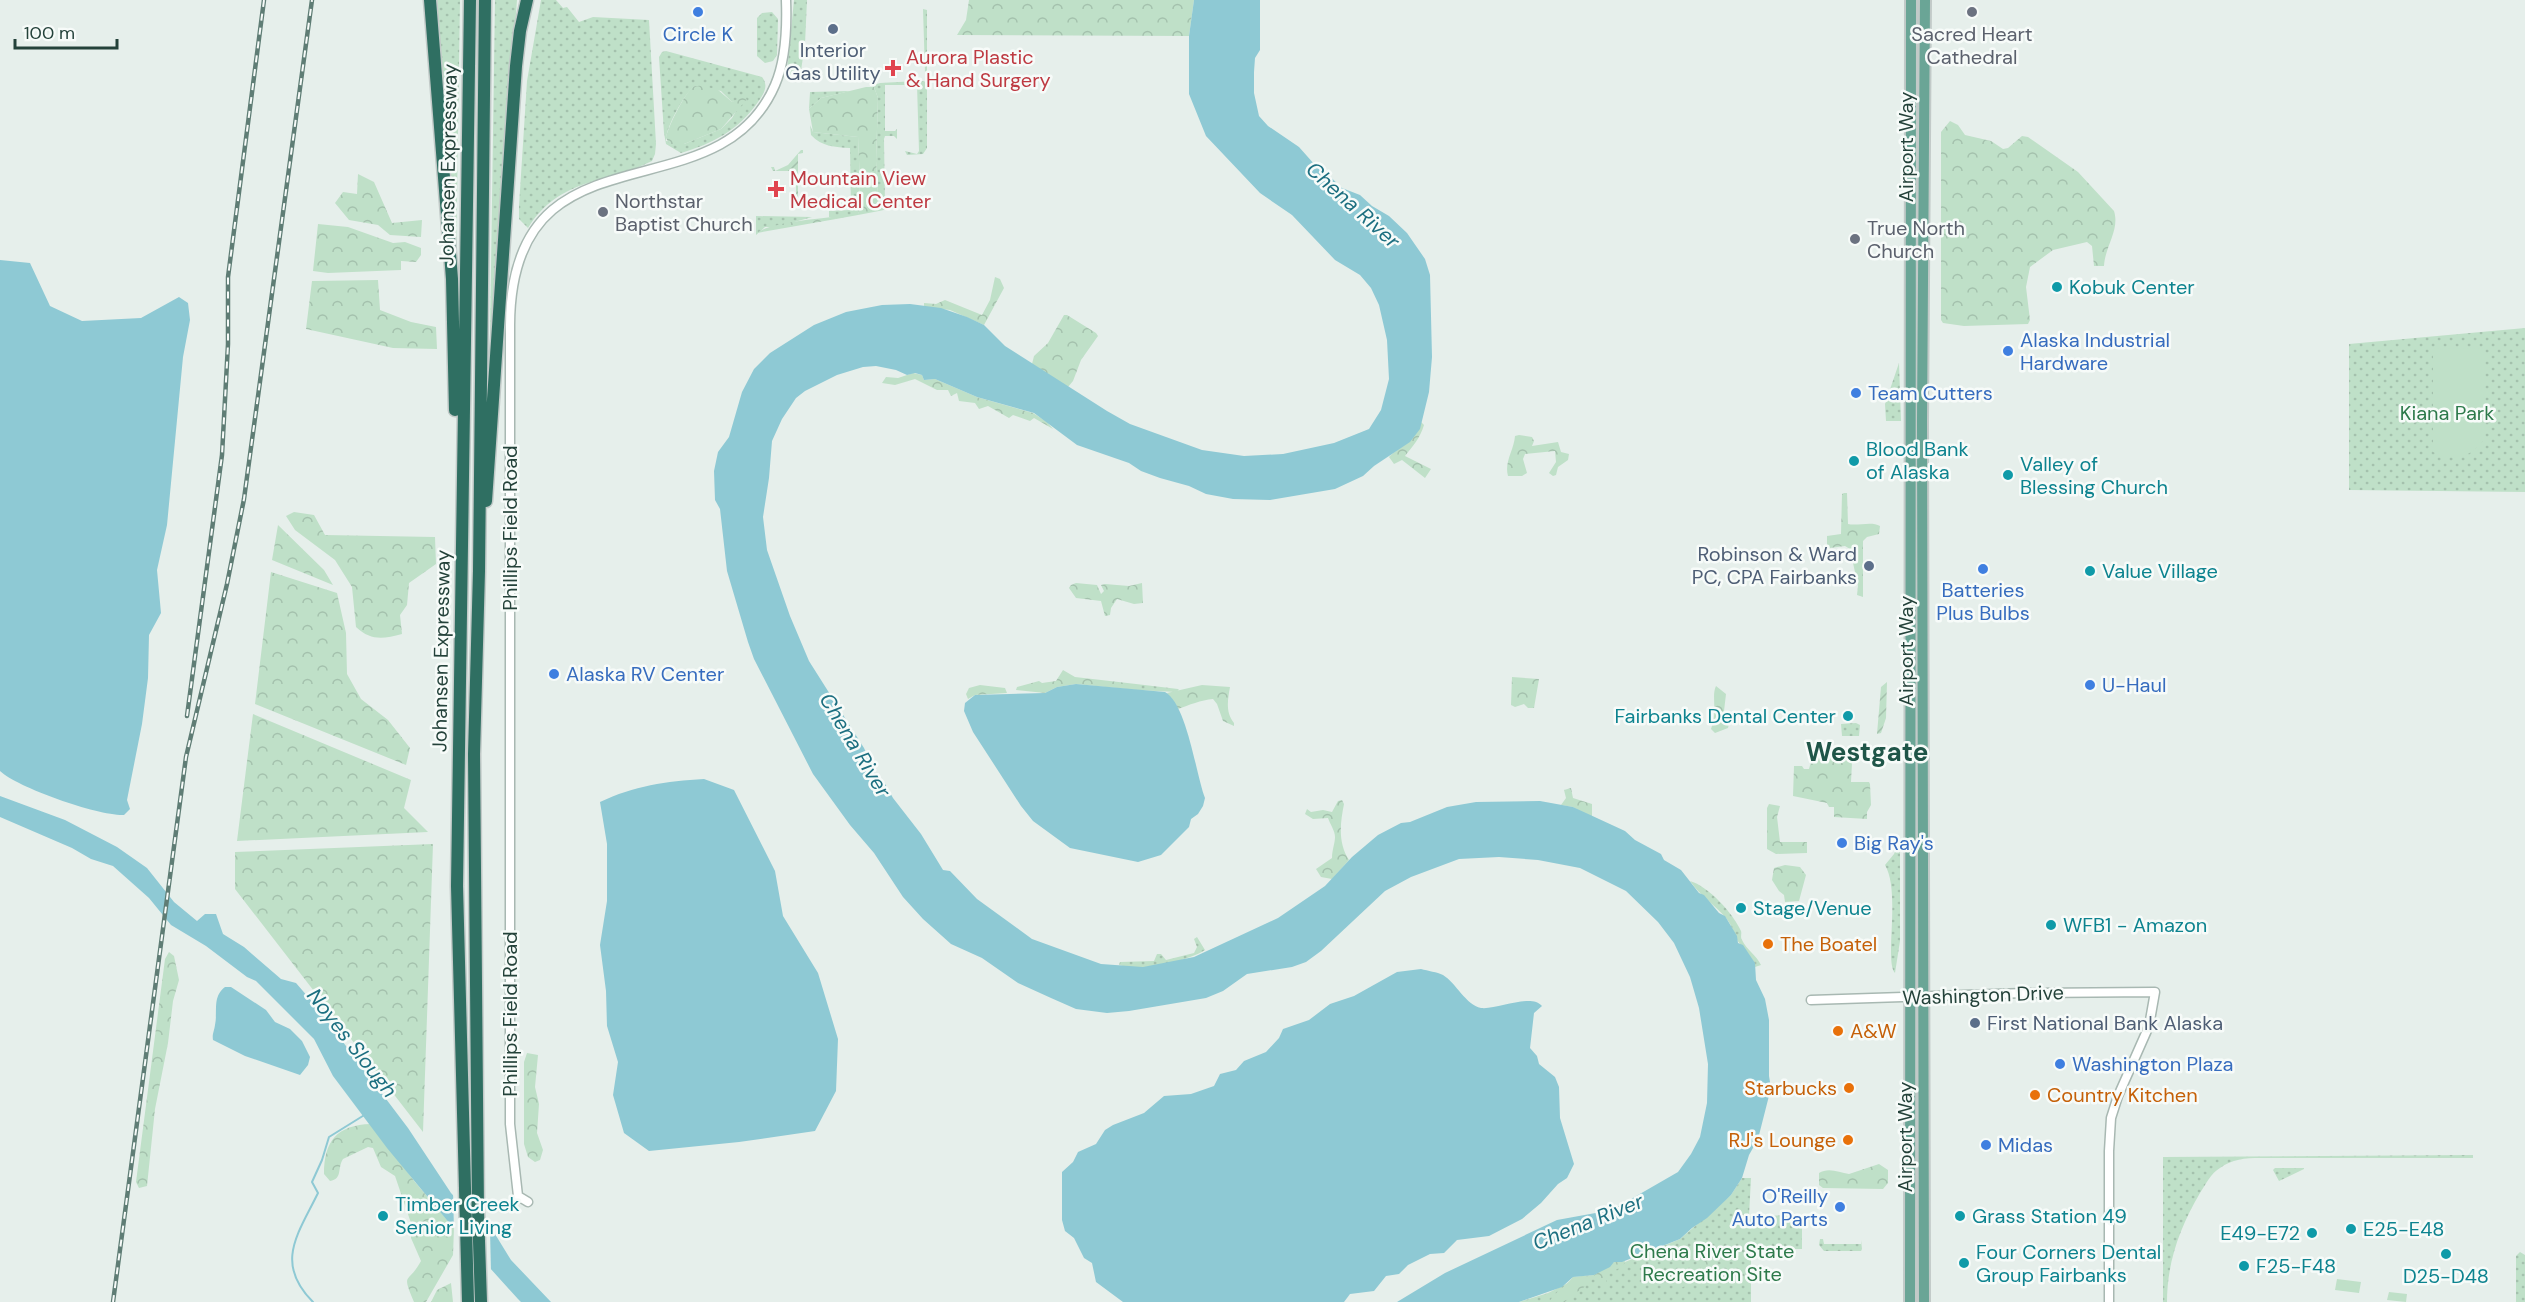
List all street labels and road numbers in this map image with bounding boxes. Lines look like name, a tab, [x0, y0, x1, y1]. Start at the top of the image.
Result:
street label: Johansen Expressway	[433, 64, 463, 266]
street label: Airport Way	[1893, 92, 1919, 202]
street label: Phillips Field Road	[497, 445, 523, 611]
street label: Johansen Expressway	[426, 550, 456, 752]
street label: Airport Way	[1893, 596, 1919, 706]
street label: Phillips Field Road	[497, 931, 523, 1097]
street label: Washington Drive	[1902, 979, 2064, 1011]
street label: Airport Way	[1892, 1082, 1918, 1192]

